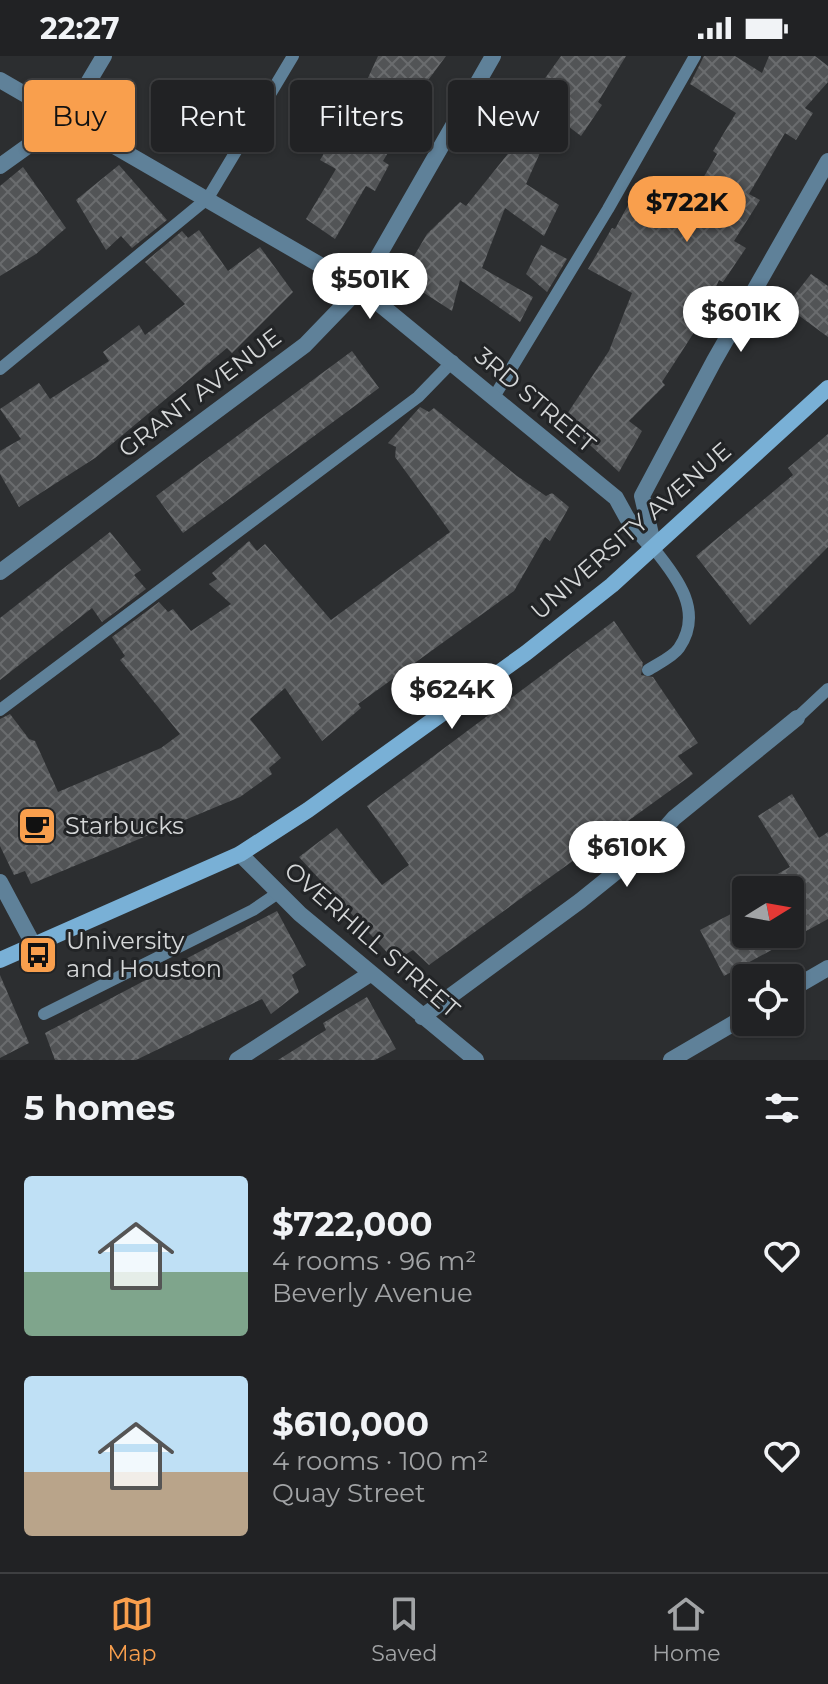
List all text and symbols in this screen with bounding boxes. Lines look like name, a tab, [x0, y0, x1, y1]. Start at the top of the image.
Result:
text: 22:27	[40, 10, 120, 47]
chip: Buy	[24, 80, 135, 152]
chip: Rent	[151, 80, 274, 152]
chip: Filters	[290, 80, 432, 152]
chip: New	[448, 80, 568, 152]
pin: $722K	[631, 176, 743, 244]
text: $722K	[646, 186, 728, 218]
pin: $501K	[314, 253, 426, 321]
text: $501K	[330, 263, 410, 295]
pin: $601K	[685, 286, 797, 354]
text: $601K	[701, 296, 781, 328]
street label: GRANT AVENUE	[113, 322, 287, 463]
street label: 3RD STREET	[469, 341, 602, 459]
street label: UNIVERSITY AVENUE	[525, 436, 737, 625]
pin: $624K	[396, 663, 508, 731]
text: $624K	[409, 673, 495, 705]
cafe icon: Starbucks	[16, 805, 58, 847]
place label: Starbucks	[65, 811, 184, 840]
pin: $610K	[571, 821, 683, 889]
text: $610K	[587, 831, 667, 863]
street label: OVERHILL STREET	[279, 856, 466, 1024]
north arrow	[732, 876, 804, 948]
map controls	[732, 876, 804, 1036]
place label: University and Houston	[66, 926, 222, 983]
bus stop icon: University and Houston	[17, 934, 59, 976]
button: locate	[732, 964, 804, 1036]
icon: filters	[760, 1086, 804, 1130]
text: 5 homes	[24, 1087, 175, 1129]
text: $722,000	[272, 1203, 433, 1245]
icon: home	[88, 1208, 184, 1304]
icon: heart	[760, 1234, 804, 1278]
text: 4 rooms · 96 m²	[272, 1245, 476, 1277]
text: Beverly Avenue	[272, 1277, 473, 1309]
text: $610,000	[272, 1403, 429, 1445]
icon: home	[88, 1408, 184, 1504]
icon: heart	[760, 1434, 804, 1478]
text: 4 rooms · 100 m²	[272, 1445, 489, 1477]
text: Quay Street	[272, 1477, 426, 1509]
tab: Map	[107, 1592, 156, 1667]
tab: Saved	[371, 1592, 437, 1667]
tab: Home	[652, 1592, 721, 1667]

